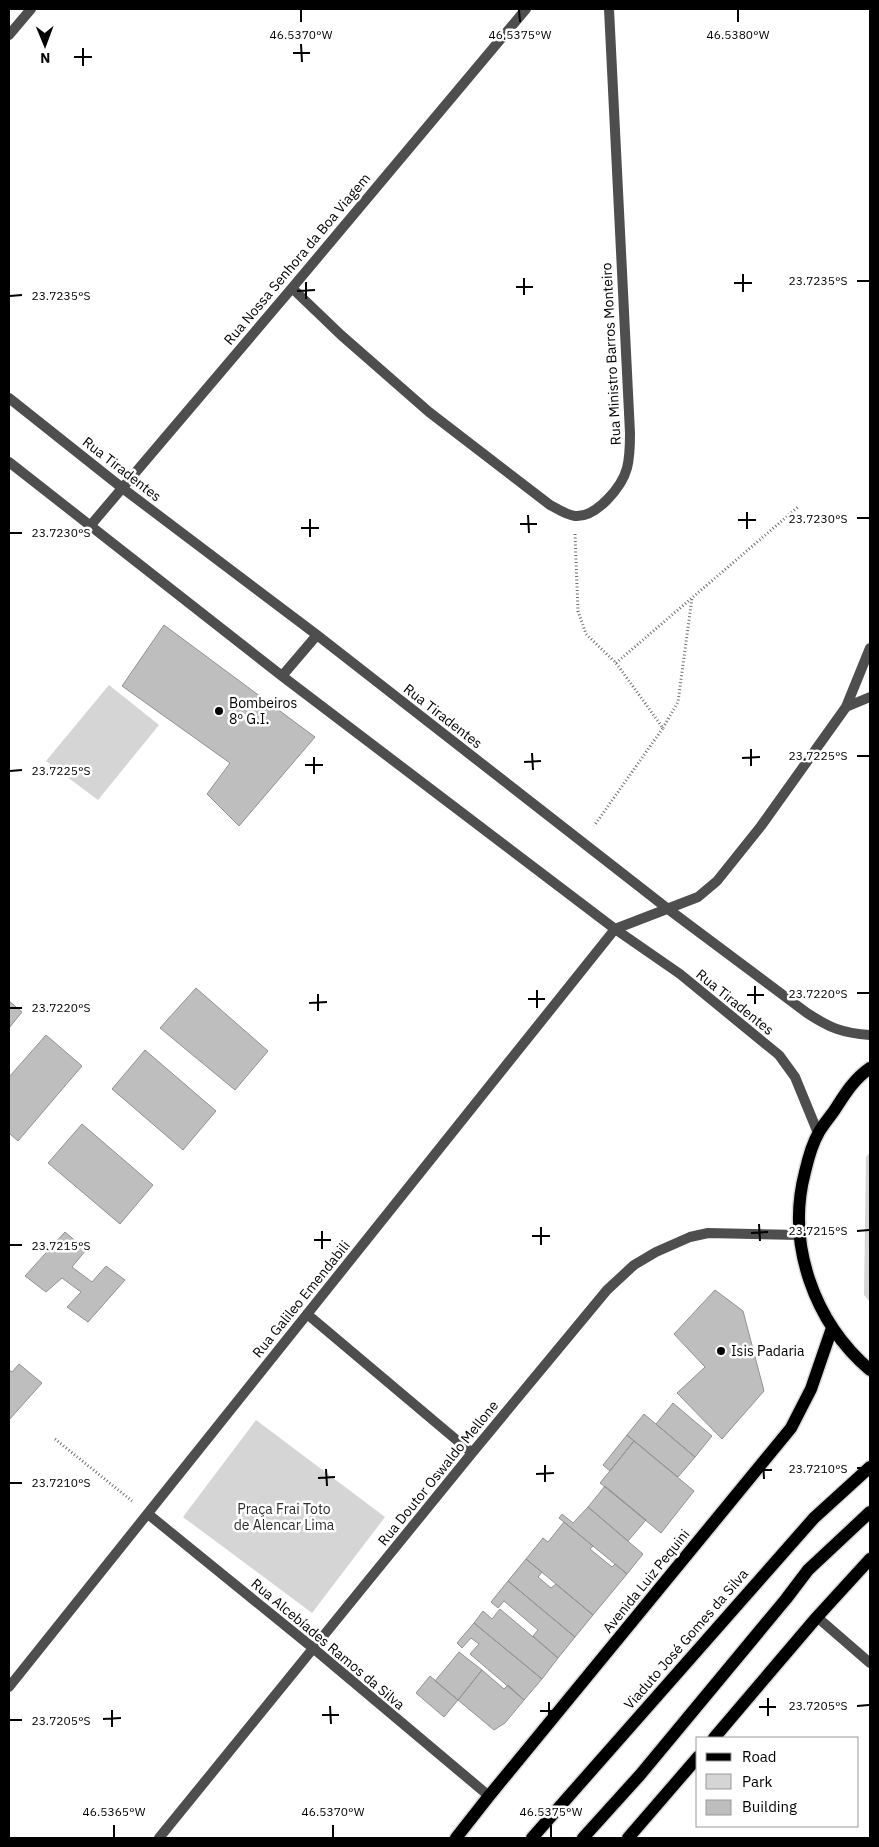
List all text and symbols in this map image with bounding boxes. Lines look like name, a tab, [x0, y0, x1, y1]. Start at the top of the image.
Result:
north arrow	[20, 20, 70, 70]
text: 46.5370°W	[270, 27, 333, 42]
text: 46.5375°W	[489, 27, 552, 42]
text: 46.5380°W	[707, 27, 770, 42]
text: N	[40, 49, 50, 67]
street label: Rua Nossa Senhora da Boa Viagem	[220, 169, 374, 349]
street label: Rua Ministro Barros Monteiro	[597, 262, 625, 446]
text: 23.7235°S	[788, 273, 848, 288]
text: 23.7235°S	[31, 288, 91, 303]
street label: Rua Tiradentes	[79, 433, 165, 505]
text: 23.7230°S	[788, 511, 848, 526]
text: 23.7230°S	[31, 525, 91, 540]
street label: Rua Tiradentes	[400, 680, 486, 752]
place label: Bombeiros 8º G.I.	[229, 694, 297, 728]
marker: Bombeiros 8º G.I.	[213, 705, 225, 717]
text: 23.7225°S	[788, 748, 848, 763]
text: 23.7225°S	[31, 763, 91, 778]
street label: Rua Tiradentes	[692, 965, 778, 1039]
text: 23.7220°S	[788, 986, 848, 1001]
text: 23.7220°S	[31, 1000, 91, 1015]
text: 23.7215°S	[788, 1223, 848, 1238]
street label: Rua Galileo Emendabili	[248, 1237, 354, 1361]
text: 23.7215°S	[31, 1238, 91, 1253]
place label: Isis Padaria	[731, 1342, 805, 1360]
marker: Isis Padaria	[715, 1345, 727, 1357]
street label: Rua Doutor Oswaldo Mellone	[374, 1396, 502, 1549]
text: 23.7210°S	[788, 1461, 848, 1476]
text: 23.7210°S	[31, 1475, 91, 1490]
park label: Praça Frai Toto de Alencar Lima	[234, 1500, 335, 1534]
street label: Avenida Luiz Pequini	[599, 1525, 693, 1637]
street label: Viaduto José Gomes da Silva	[620, 1565, 752, 1713]
street label: Rua Alcebíades Ramos da Silva	[248, 1574, 409, 1714]
text: 23.7205°S	[788, 1698, 848, 1713]
text: 23.7205°S	[31, 1713, 91, 1728]
legend	[696, 1737, 859, 1827]
text: Road	[742, 1747, 777, 1766]
text: Park	[742, 1772, 772, 1791]
text: Building	[742, 1797, 797, 1816]
text: 46.5365°W	[83, 1804, 146, 1819]
text: 46.5370°W	[302, 1804, 365, 1819]
text: 46.5375°W	[520, 1804, 583, 1819]

